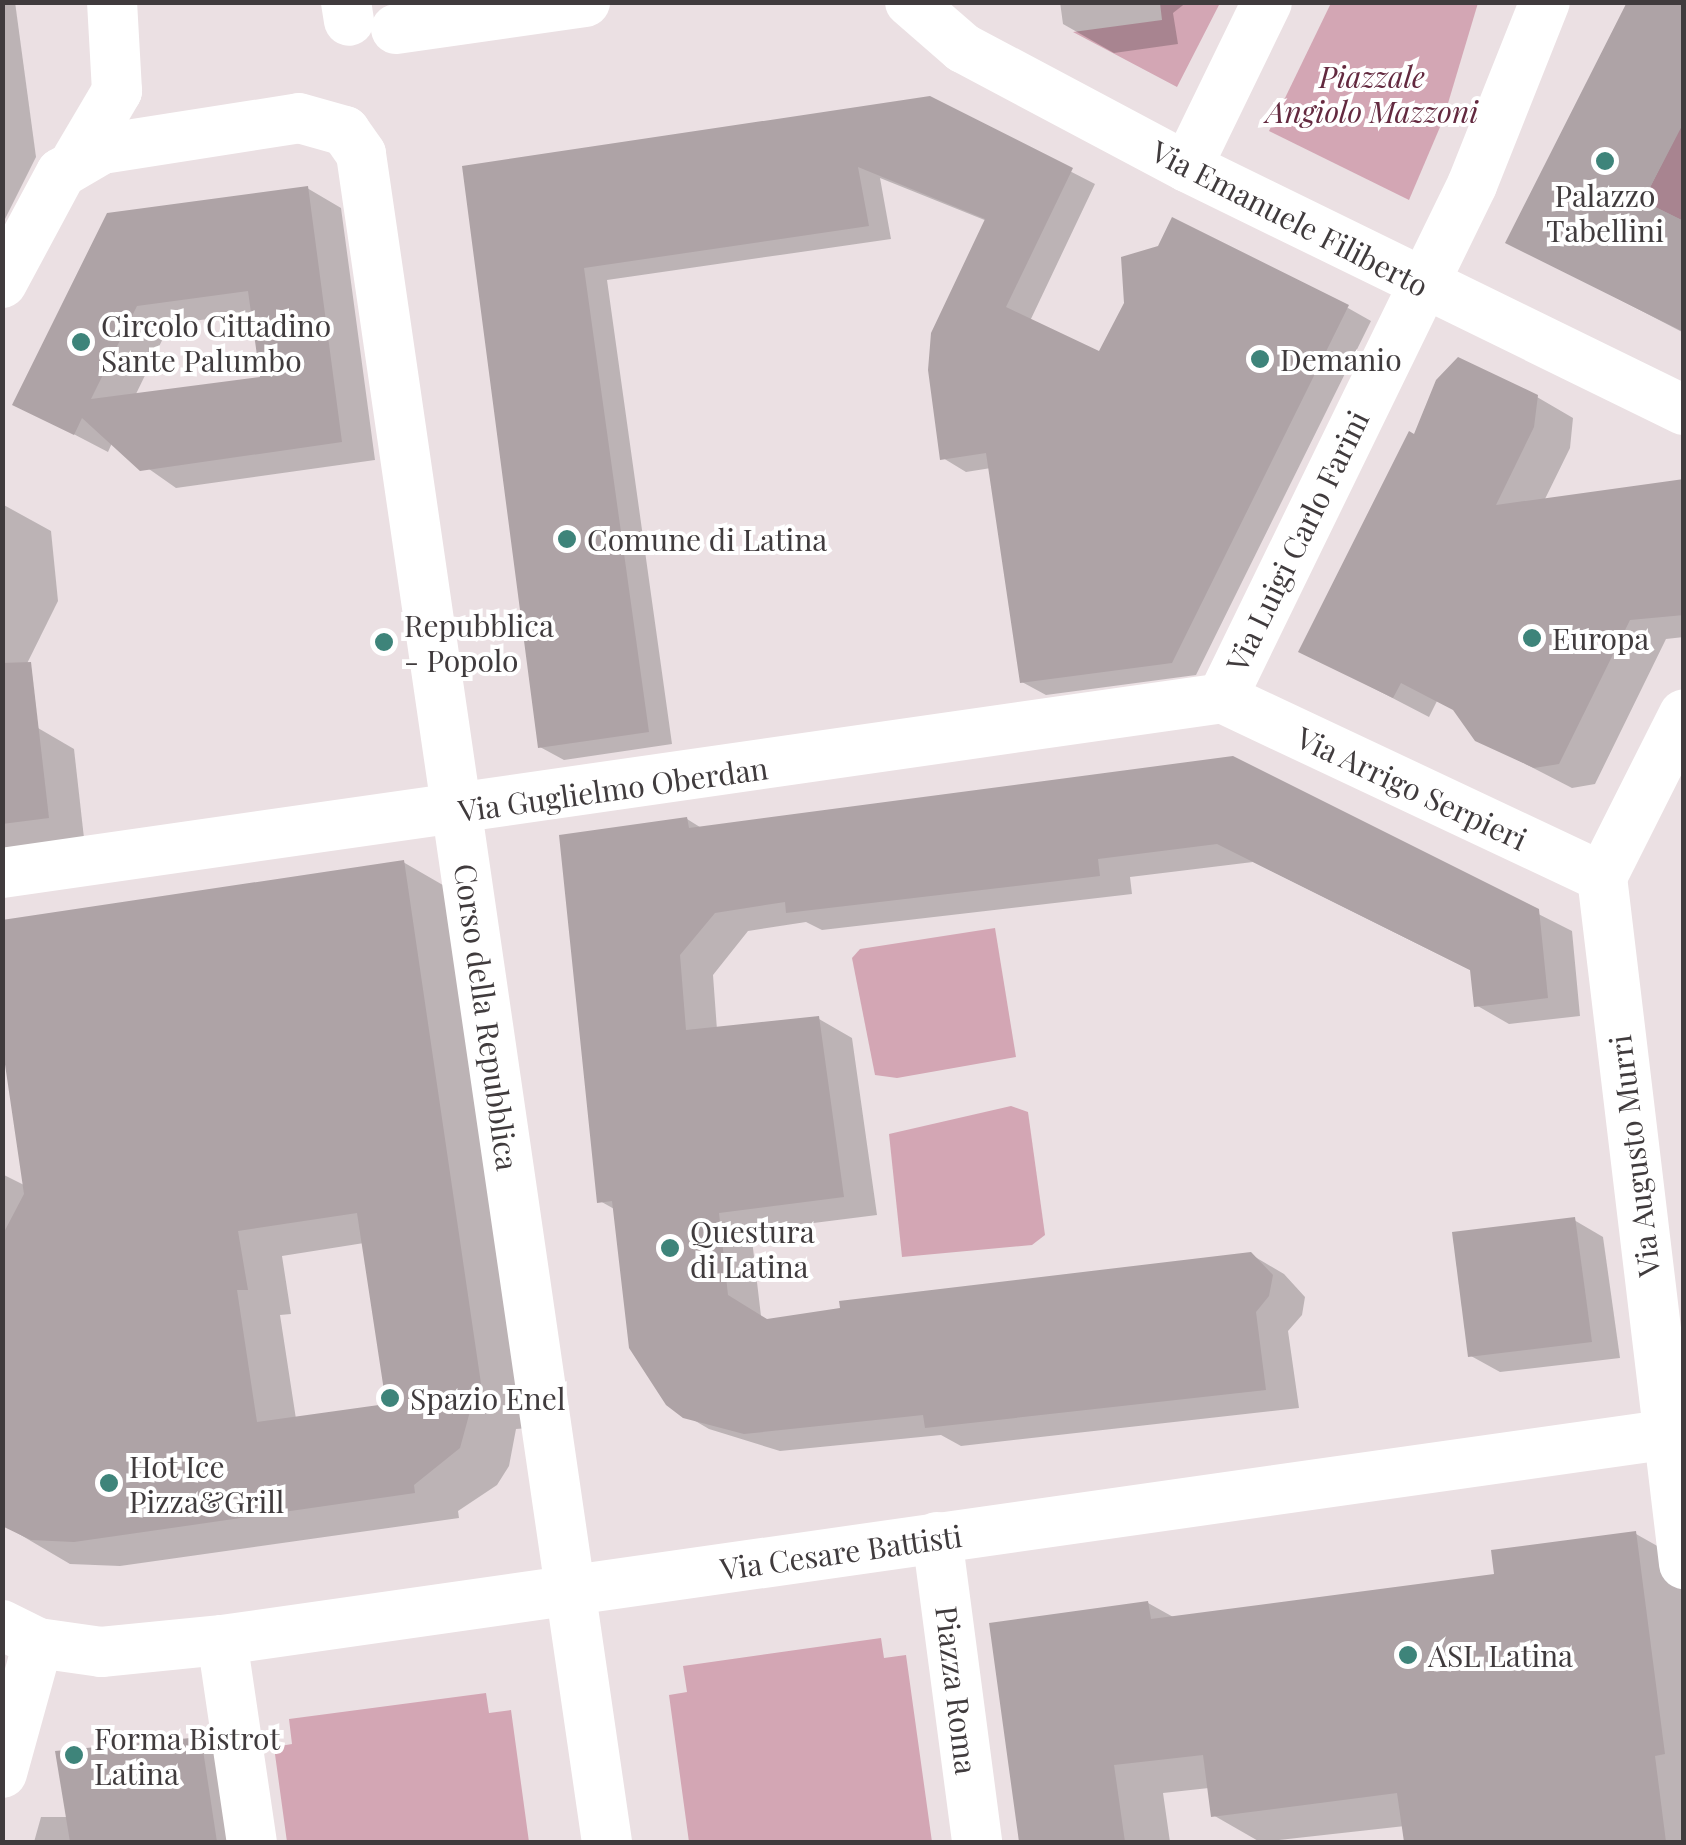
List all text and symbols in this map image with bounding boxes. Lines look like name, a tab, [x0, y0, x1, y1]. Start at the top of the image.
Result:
park label: Piazzale Angiolo Mazzoni	[1266, 58, 1478, 128]
street label: Via Emanuele Filiberto	[1145, 132, 1435, 304]
marker: Palazzo Tabellini	[1594, 150, 1616, 172]
place label: Palazzo Tabellini	[1546, 177, 1664, 248]
place label: Circolo Cittadino Sante Palumbo	[101, 307, 331, 378]
marker: Circolo Cittadino Sante Palumbo	[70, 331, 92, 353]
place label: Demanio	[1280, 341, 1402, 377]
marker: Demanio	[1249, 348, 1271, 370]
street label: Via Luigi Carlo Farini	[1218, 405, 1376, 677]
place label: Comune di Latina	[587, 521, 827, 557]
marker: Comune di Latina	[556, 528, 578, 550]
place label: Repubblica - Popolo	[404, 607, 554, 678]
place label: Europa	[1552, 620, 1649, 656]
marker: Europa	[1521, 627, 1543, 649]
marker: Repubblica - Popolo	[373, 631, 395, 653]
street label: Via Arrigo Serpieri	[1290, 719, 1534, 857]
street label: Via Guglielmo Oberdan	[456, 749, 770, 829]
street label: Corso della Repubblica	[448, 861, 526, 1173]
street label: Via Augusto Murri	[1601, 1032, 1667, 1280]
place label: Questura di Latina	[690, 1213, 815, 1284]
marker: Questura di Latina	[659, 1237, 681, 1259]
place label: Spazio Enel	[410, 1380, 565, 1416]
marker: Spazio Enel	[379, 1387, 401, 1409]
place label: Hot Ice Pizza&Grill	[129, 1448, 284, 1518]
marker: Hot Ice Pizza&Grill	[98, 1472, 120, 1494]
street label: Via Cesare Battisti	[718, 1517, 964, 1587]
street label: Piazza Roma	[929, 1604, 985, 1776]
place label: ASL Latina	[1428, 1637, 1573, 1673]
marker: ASL Latina	[1397, 1644, 1419, 1666]
place label: Forma Bistrot Latina	[94, 1720, 280, 1790]
marker: Forma Bistrot Latina	[63, 1744, 85, 1766]

